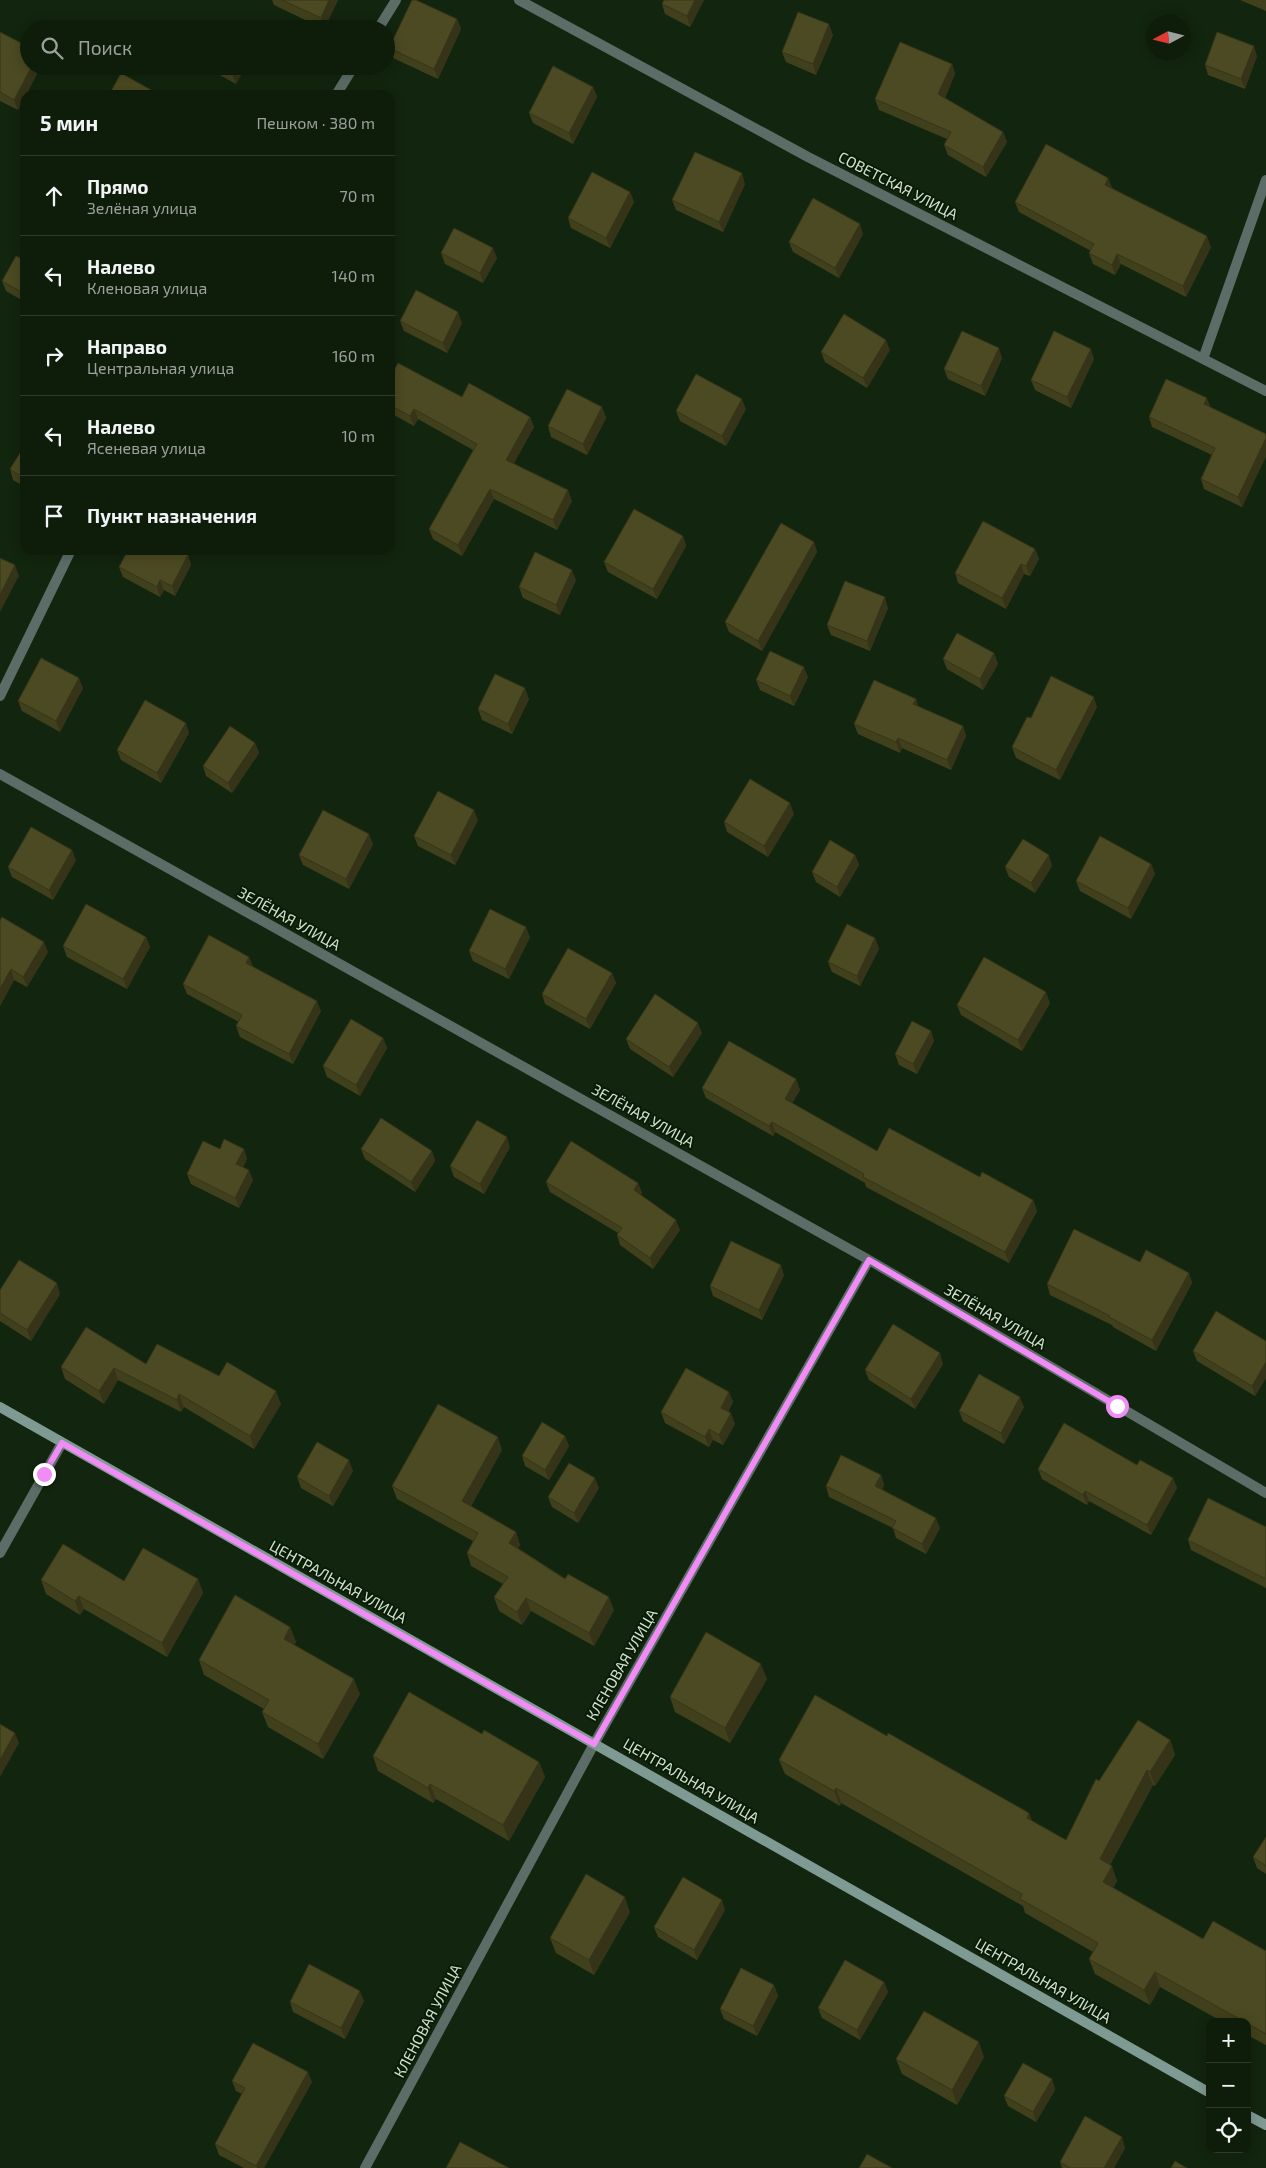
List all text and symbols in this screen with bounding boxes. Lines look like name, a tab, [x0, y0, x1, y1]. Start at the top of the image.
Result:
north arrow	[1146, 15, 1191, 60]
search box	[20, 20, 395, 75]
icon: search	[38, 34, 66, 62]
text: Поиск	[78, 36, 132, 59]
text: 5 мин	[40, 110, 98, 135]
text: Пешком · 380 m	[256, 113, 375, 132]
street label: СОВЕТСКАЯ УЛИЦА	[836, 147, 962, 223]
text: Прямо	[87, 175, 149, 198]
icon: ahead	[40, 182, 68, 210]
text: 70 m	[340, 186, 375, 205]
text: Зелёная улица	[87, 198, 197, 217]
text: Налево	[87, 255, 155, 278]
icon: left	[40, 262, 68, 290]
text: 140 m	[332, 266, 375, 285]
text: Кленовая улица	[87, 278, 207, 297]
text: Направо	[87, 335, 167, 358]
icon: right	[40, 342, 68, 370]
text: 160 m	[332, 346, 375, 365]
text: Центральная улица	[87, 358, 234, 377]
text: Налево	[87, 415, 155, 438]
icon: left	[40, 422, 68, 450]
text: 10 m	[341, 426, 375, 445]
text: Ясеневая улица	[87, 438, 206, 457]
icon: arrive	[40, 502, 68, 530]
text: Пункт назначения	[87, 504, 257, 527]
street label: ЗЕЛЁНАЯ УЛИЦА	[235, 883, 344, 954]
street label: ЗЕЛЁНАЯ УЛИЦА	[589, 1080, 698, 1151]
street label: ЗЕЛЁНАЯ УЛИЦА	[941, 1280, 1050, 1353]
route start	[1106, 1395, 1129, 1418]
route end	[33, 1463, 56, 1486]
street label: ЦЕНТРАЛЬНАЯ УЛИЦА	[267, 1536, 411, 1627]
street label: КЛЕНОВАЯ УЛИЦА	[582, 1605, 661, 1724]
street label: ЦЕНТРАЛЬНАЯ УЛИЦА	[620, 1734, 763, 1827]
street label: ЦЕНТРАЛЬНАЯ УЛИЦА	[972, 1934, 1115, 2027]
street label: КЛЕНОВАЯ УЛИЦА	[390, 1960, 465, 2080]
map controls	[1206, 2018, 1251, 2153]
button: +	[1206, 2018, 1251, 2063]
button: −	[1206, 2063, 1251, 2108]
button: locate	[1206, 2108, 1251, 2153]

